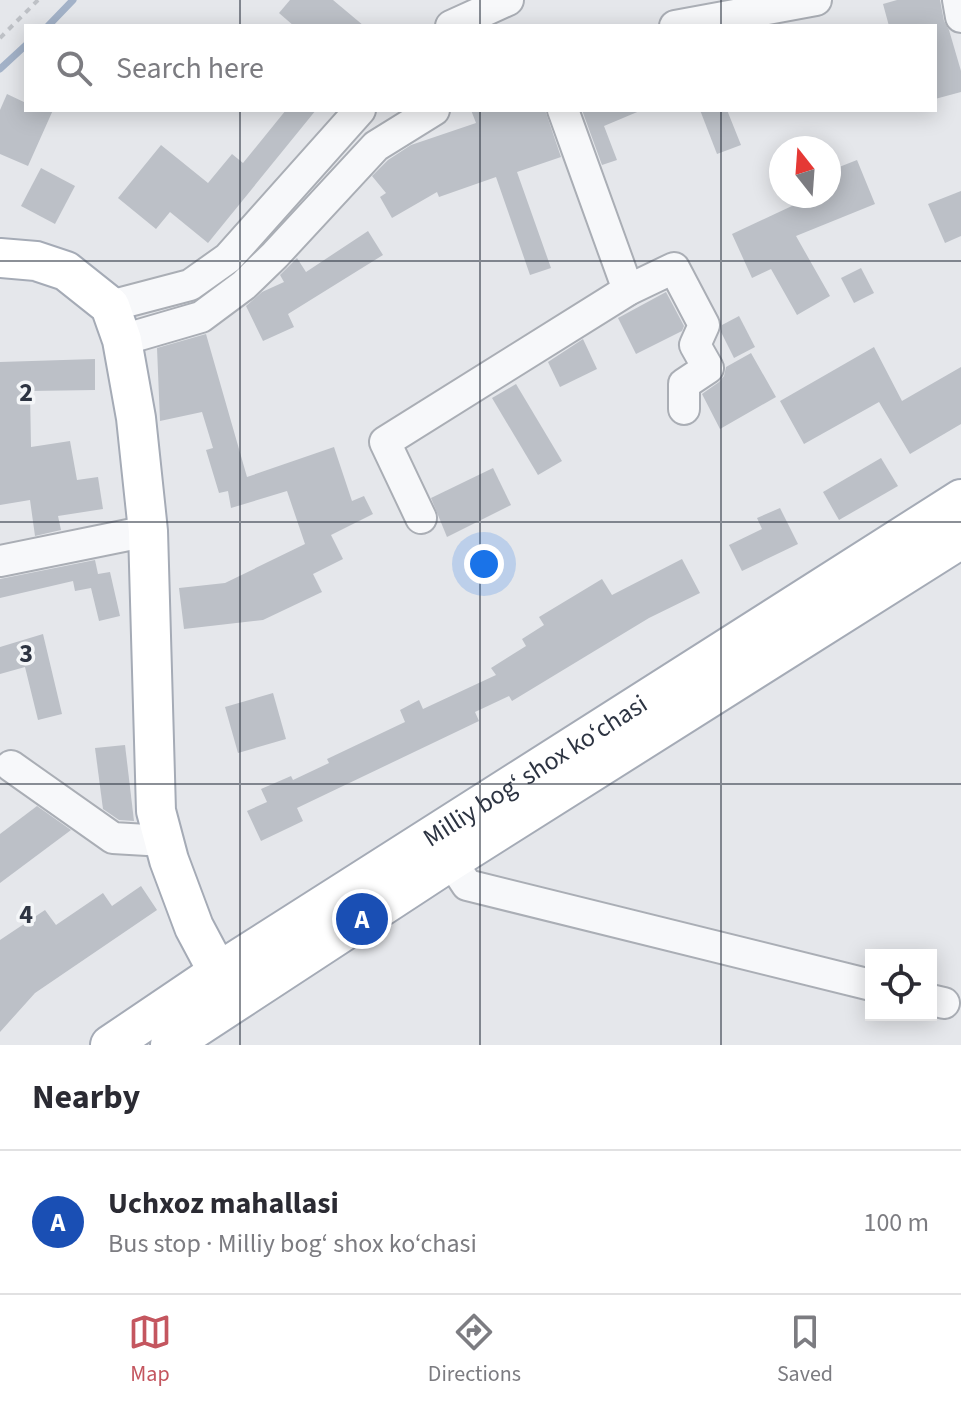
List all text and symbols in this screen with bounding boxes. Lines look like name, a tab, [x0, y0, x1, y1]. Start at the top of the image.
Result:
search box	[24, 24, 937, 112]
icon: search	[52, 46, 96, 90]
text: Search here	[116, 47, 264, 90]
north arrow	[769, 136, 841, 208]
text: 2	[19, 374, 33, 411]
your location	[464, 544, 504, 584]
text: 3	[19, 635, 33, 672]
street label: Milliy bog‘ shox ko‘chasi	[416, 685, 654, 856]
pin: A	[336, 889, 388, 949]
text: 4	[19, 896, 33, 933]
map controls	[865, 949, 937, 1021]
button: locate	[865, 949, 937, 1021]
text: Nearby	[32, 1073, 140, 1122]
text: Uchxoz mahallasi	[108, 1182, 339, 1225]
text: A	[51, 1204, 65, 1241]
text: 100 m	[863, 1204, 929, 1241]
text: Bus stop · Milliy bog‘ shox ko‘chasi	[108, 1225, 477, 1262]
tab: Map	[128, 1310, 172, 1390]
tab: Directions	[428, 1310, 521, 1390]
tab: Saved	[777, 1310, 833, 1390]

